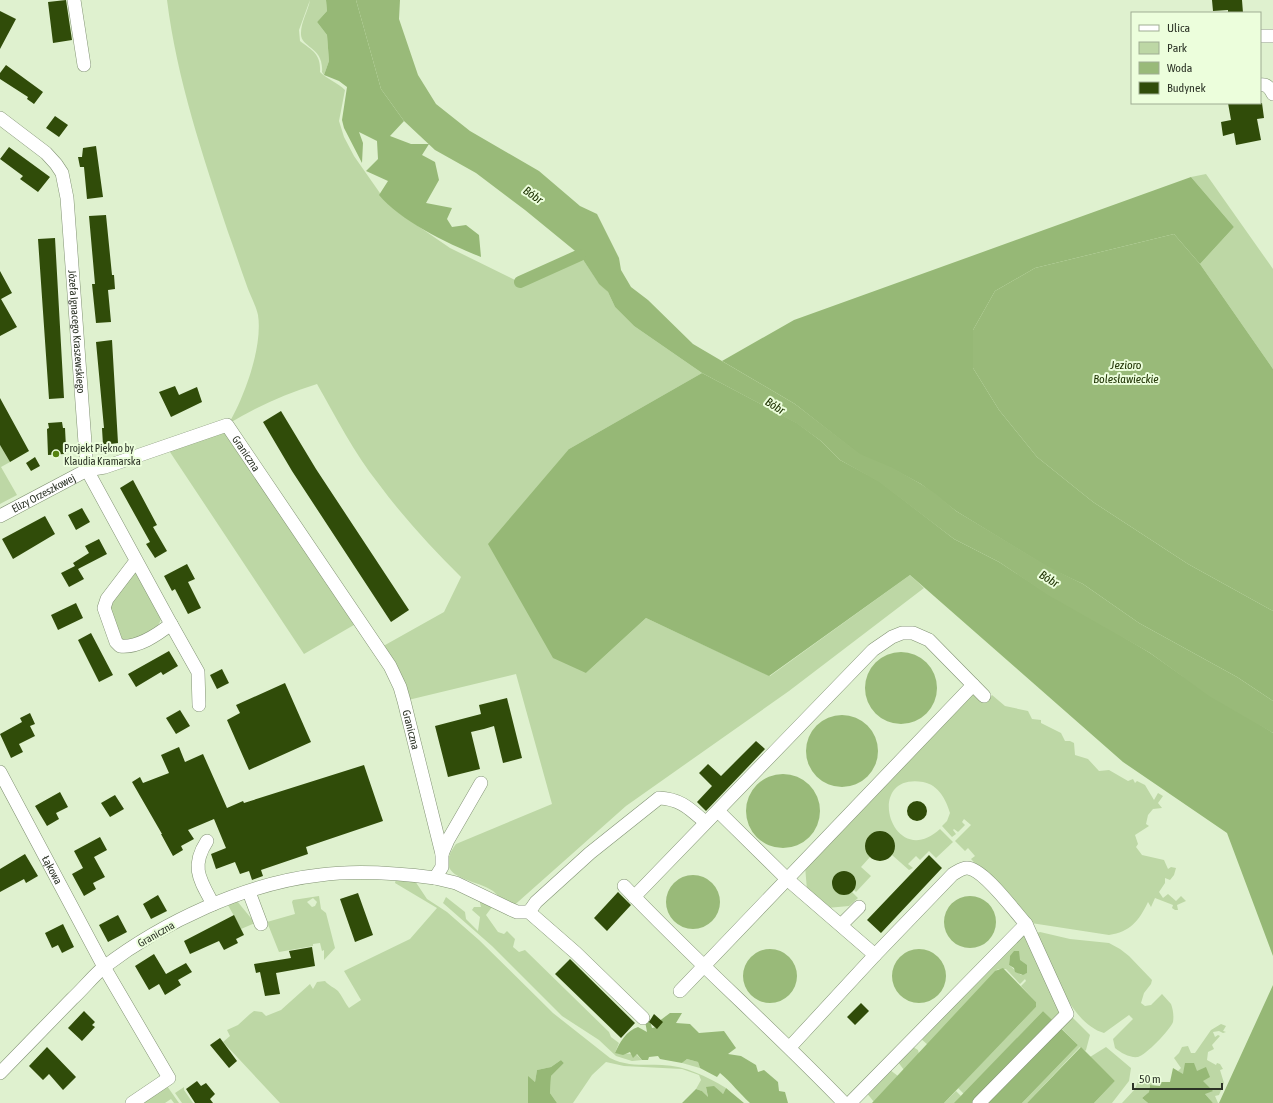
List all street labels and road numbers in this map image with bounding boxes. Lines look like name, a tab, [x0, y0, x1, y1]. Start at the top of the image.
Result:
street label: Józefa Ignacego Kraszewskiego	[66, 269, 87, 394]
street label: Graniczna	[230, 433, 263, 474]
street label: Elizy Orzeszkowej	[9, 471, 77, 515]
street label: Graniczna	[400, 709, 422, 751]
street label: Łąkowa	[40, 854, 65, 886]
street label: Graniczna	[136, 919, 176, 949]

